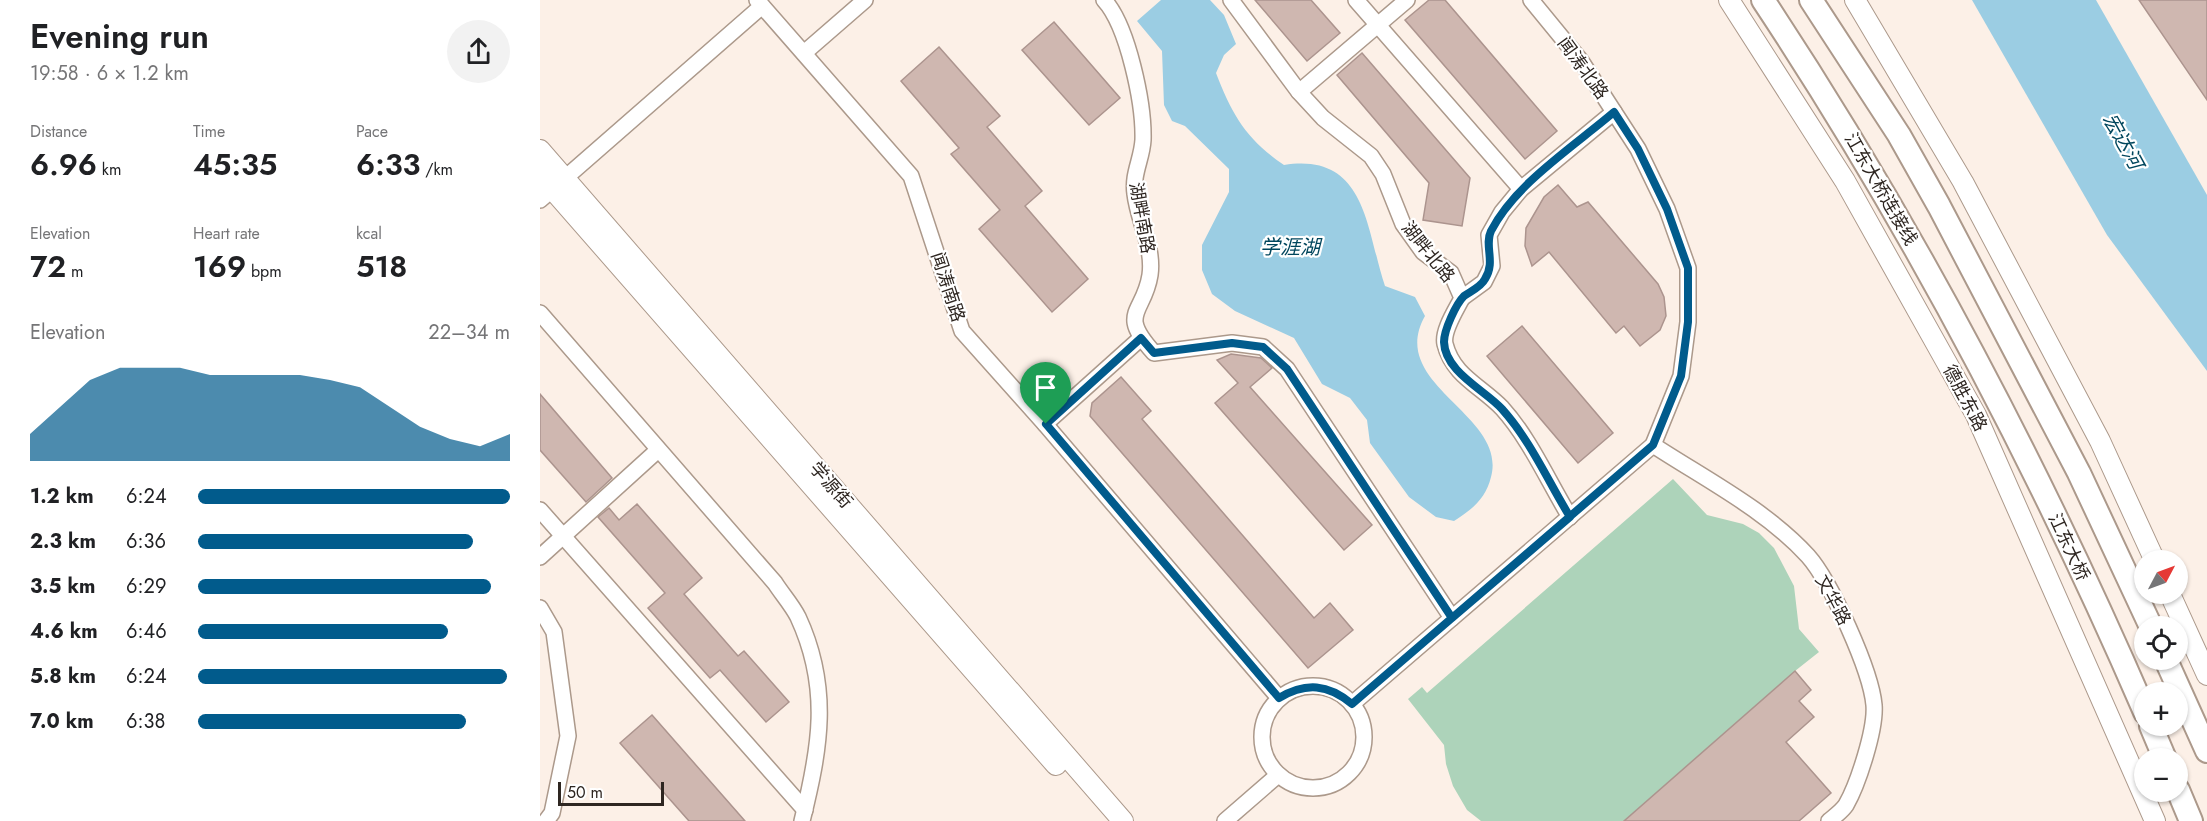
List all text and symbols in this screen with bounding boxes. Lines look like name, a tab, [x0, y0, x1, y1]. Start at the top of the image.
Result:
text: Evening run	[30, 13, 209, 60]
button: share	[447, 20, 510, 83]
street label: 闻涛北路	[1551, 31, 1615, 105]
text: 19:58 · 6 × 1.2 km	[30, 59, 189, 88]
water label: 宏达河	[2095, 108, 2152, 178]
text: Distance	[30, 120, 87, 143]
text: Time	[193, 120, 225, 143]
text: Pace	[356, 120, 388, 143]
street label: 江东大桥连接线	[1838, 128, 1924, 250]
text: 6.96	[30, 143, 97, 186]
text: 45:35	[193, 143, 277, 186]
text: 6:33	[356, 143, 420, 186]
text: km	[97, 158, 121, 181]
text: /km	[420, 158, 453, 181]
street label: 湖畔南路	[1123, 180, 1161, 256]
street label: 湖畔北路	[1395, 216, 1461, 288]
text: Elevation	[30, 222, 90, 245]
text: Heart rate	[193, 222, 260, 245]
text: kcal	[356, 222, 382, 245]
water label: 学涯湖	[1260, 233, 1323, 262]
text: 72	[30, 245, 66, 288]
text: 169	[193, 245, 246, 288]
text: 518	[356, 245, 407, 288]
street label: 闻涛南路	[925, 249, 971, 325]
text: m	[66, 260, 84, 283]
text: bpm	[246, 260, 282, 283]
text: Elevation	[30, 318, 105, 347]
text: 22–34 m	[428, 318, 510, 347]
street label: 德胜东路	[1937, 360, 1993, 436]
pin	[1020, 362, 1071, 424]
icon: arrive	[1029, 371, 1062, 404]
street label: 学源街	[803, 456, 859, 514]
text: 1.2 km	[30, 482, 94, 511]
text: 6:24	[126, 482, 167, 511]
street label: 江东大桥	[2042, 509, 2096, 585]
text: 2.3 km	[30, 527, 96, 556]
text: 6:36	[126, 527, 166, 556]
north arrow	[2134, 550, 2188, 604]
map controls	[2134, 550, 2188, 802]
street label: 文华路	[1809, 570, 1857, 630]
text: 3.5 km	[30, 572, 95, 601]
text: 6:29	[126, 572, 166, 601]
button: locate	[2134, 616, 2188, 670]
text: 4.6 km	[30, 617, 98, 646]
text: 6:46	[126, 617, 167, 646]
text: 5.8 km	[30, 662, 96, 691]
text: 6:24	[126, 662, 167, 691]
button: +	[2134, 682, 2188, 736]
text: 7.0 km	[30, 707, 94, 736]
text: 6:38	[126, 707, 165, 736]
button: −	[2134, 748, 2188, 802]
scale bar	[558, 779, 664, 806]
text: 50 m	[567, 781, 603, 804]

